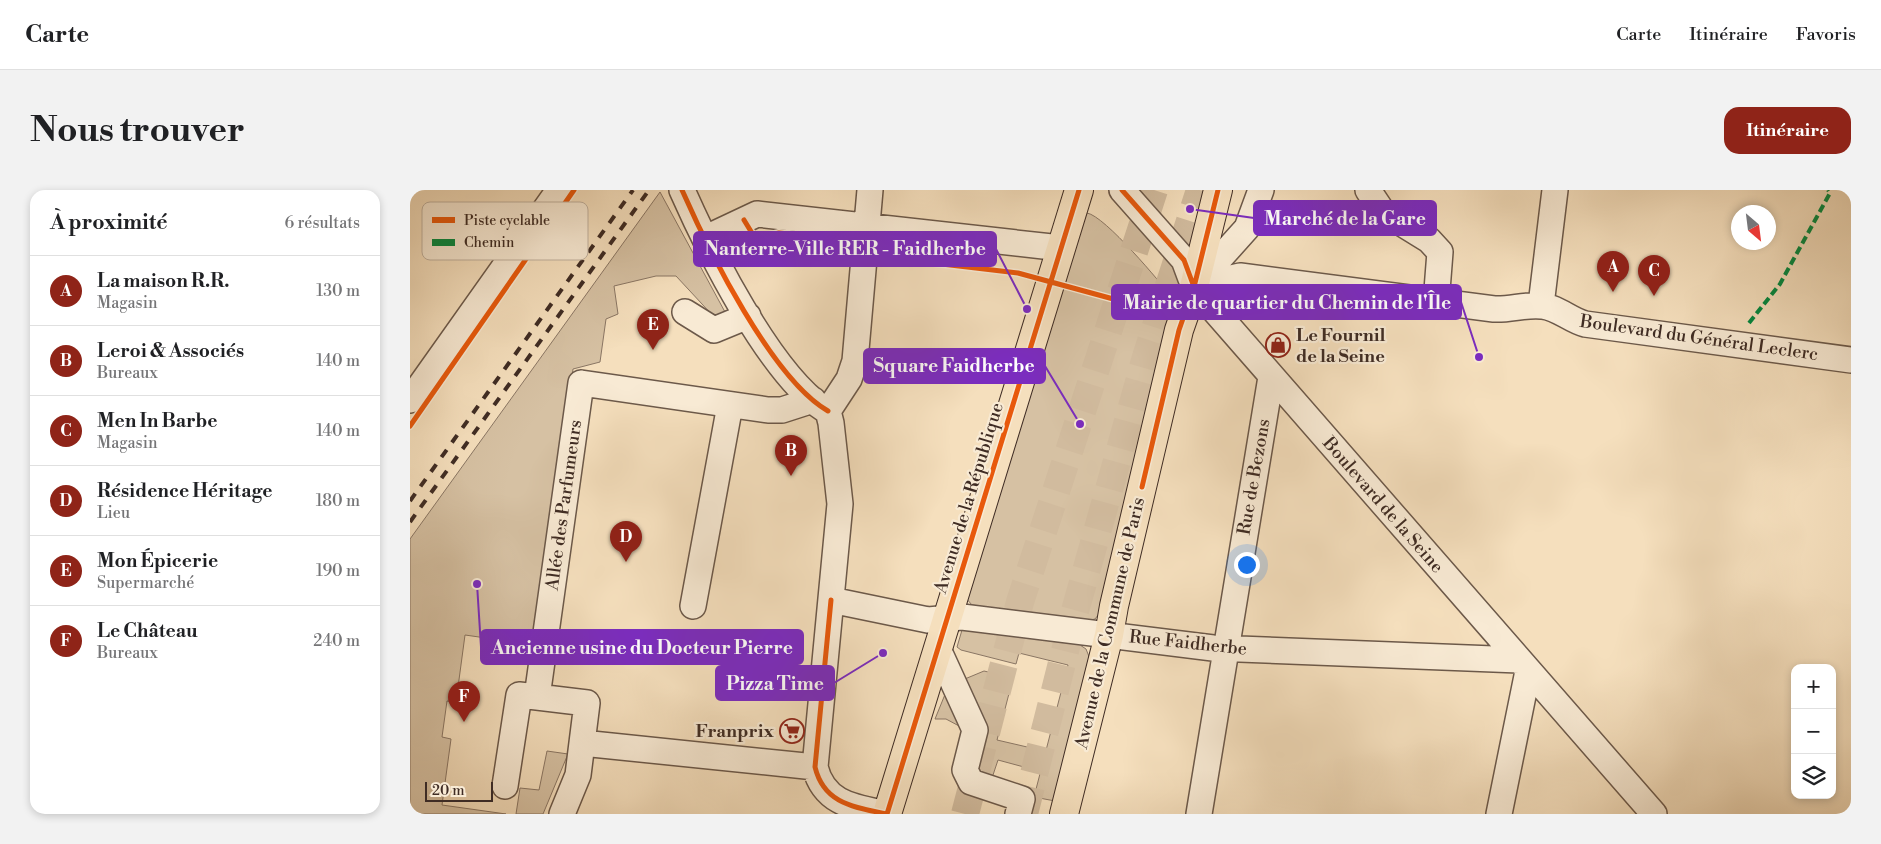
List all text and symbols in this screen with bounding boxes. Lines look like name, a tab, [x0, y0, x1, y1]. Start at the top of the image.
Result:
text: Carte	[25, 20, 89, 50]
text: Carte	[1616, 23, 1661, 46]
text: Itinéraire	[1689, 23, 1768, 46]
text: Favoris	[1796, 23, 1856, 46]
button: Itinéraire	[1724, 107, 1851, 154]
text: Nous trouver	[30, 109, 245, 152]
callout: Marché de la Gare	[1254, 201, 1436, 235]
legend	[422, 202, 588, 260]
north arrow	[1731, 205, 1776, 250]
text: Marché de la Gare	[1264, 207, 1426, 231]
text: À proximité	[50, 210, 167, 236]
text: Piste cyclable	[464, 212, 550, 230]
text: 6 résultats	[285, 213, 360, 233]
callout: Nanterre-Ville RER - Faidherbe	[694, 232, 996, 266]
text: Chemin	[464, 234, 515, 252]
text: Nanterre-Ville RER - Faidherbe	[704, 237, 986, 261]
pin: A	[1597, 251, 1629, 292]
pin: C	[1638, 255, 1670, 296]
text: La maison R.R.	[97, 269, 229, 293]
text: A	[60, 281, 72, 301]
text: 130 m	[316, 281, 360, 301]
callout: Mairie de quartier du Chemin de l'Île	[1112, 285, 1461, 319]
text: Mairie de quartier du Chemin de l'Île	[1123, 290, 1451, 315]
text: Magasin	[97, 293, 157, 313]
pin: E	[637, 309, 669, 350]
street label: Boulevard du Général Leclerc	[1577, 310, 1820, 366]
place label: Le Fournil de la Seine	[1296, 324, 1386, 368]
shop icon: Le Fournil de la Seine	[1265, 332, 1291, 358]
text: Leroi & Associés	[97, 339, 244, 363]
callout: Square Faidherbe	[864, 349, 1045, 383]
text: B	[60, 351, 72, 371]
text: 140 m	[316, 351, 360, 371]
text: Square Faidherbe	[873, 354, 1035, 378]
text: Bureaux	[97, 363, 158, 383]
street label: Avenue de la République	[929, 400, 1009, 597]
text: Men In Barbe	[97, 409, 218, 433]
street label: Rue de Bezons	[1232, 417, 1276, 537]
street label: Allée des Parfumeurs	[541, 418, 587, 593]
text: C	[60, 421, 72, 441]
text: 140 m	[316, 421, 360, 441]
street label: Boulevard de la Seine	[1317, 431, 1449, 578]
text: Magasin	[97, 433, 157, 453]
pin: B	[775, 435, 807, 476]
text: Résidence Héritage	[97, 479, 273, 503]
text: D	[60, 491, 72, 511]
text: 180 m	[316, 491, 360, 511]
street label: Avenue de la Commune de Paris	[1070, 495, 1150, 752]
text: Lieu	[97, 503, 130, 523]
pin: D	[610, 521, 642, 562]
text: Mon Épicerie	[97, 549, 218, 573]
your location	[1234, 552, 1260, 578]
text: E	[60, 561, 72, 581]
text: 190 m	[316, 561, 360, 581]
text: Supermarché	[97, 573, 194, 593]
text: Le Château	[97, 619, 198, 643]
street label: Rue Faidherbe	[1128, 625, 1248, 661]
callout: Ancienne usine du Docteur Pierre	[481, 630, 803, 664]
text: F	[60, 631, 72, 651]
text: 240 m	[313, 631, 360, 651]
text: Ancienne usine du Docteur Pierre	[490, 636, 793, 660]
text: Bureaux	[97, 643, 158, 663]
map controls	[1791, 664, 1836, 799]
button: +	[1791, 664, 1836, 709]
callout: Pizza Time	[716, 666, 834, 700]
text: Pizza Time	[726, 672, 824, 696]
pin: F	[448, 681, 480, 722]
button: −	[1791, 709, 1836, 754]
supermarket icon: Franprix	[779, 718, 805, 744]
place label: Franprix	[695, 720, 775, 743]
button: layers	[1791, 754, 1836, 799]
scale bar	[425, 779, 492, 802]
text: 20 m	[432, 782, 464, 800]

